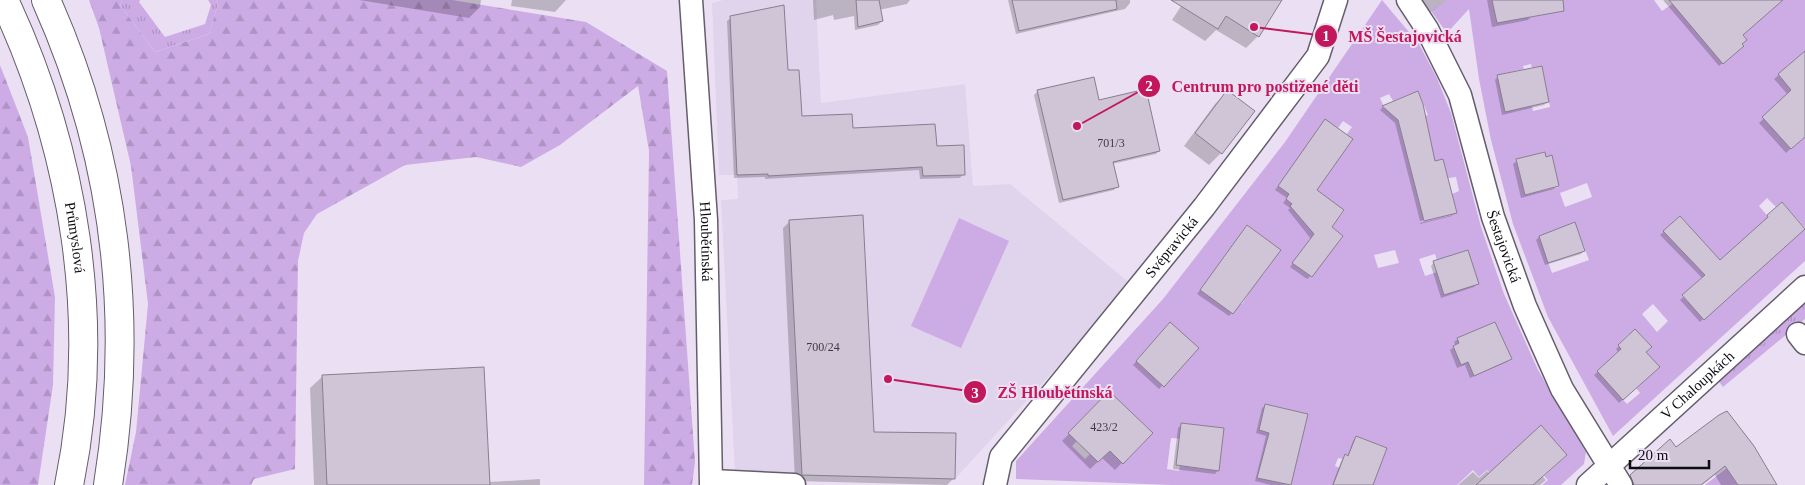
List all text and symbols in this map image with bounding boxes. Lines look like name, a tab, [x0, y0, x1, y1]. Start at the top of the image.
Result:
callout: MŠ Šestajovická	[1314, 21, 1472, 52]
text: MŠ Šestajovická	[1348, 27, 1462, 46]
text: 1	[1322, 28, 1330, 44]
callout: Centrum pro postižené děti	[1137, 71, 1369, 102]
text: 2	[1145, 78, 1153, 94]
text: Centrum pro postižené děti	[1172, 78, 1359, 96]
house number: 701/3	[1097, 136, 1125, 150]
street label: Průmyslová	[62, 201, 88, 274]
street label: Hloubětínská	[697, 201, 715, 282]
street label: Šestajovická	[1484, 208, 1524, 285]
street label: Svépravická	[1142, 213, 1201, 281]
house number: 700/24	[806, 340, 840, 354]
street label: V Chaloupkách	[1657, 347, 1738, 423]
callout: ZŠ Hloubětínská	[963, 377, 1123, 408]
text: ZŠ Hloubětínská	[997, 383, 1113, 401]
text: 3	[971, 385, 979, 401]
house number: 423/2	[1090, 420, 1118, 434]
scale bar	[1630, 438, 1709, 470]
text: 20 m	[1638, 447, 1669, 463]

